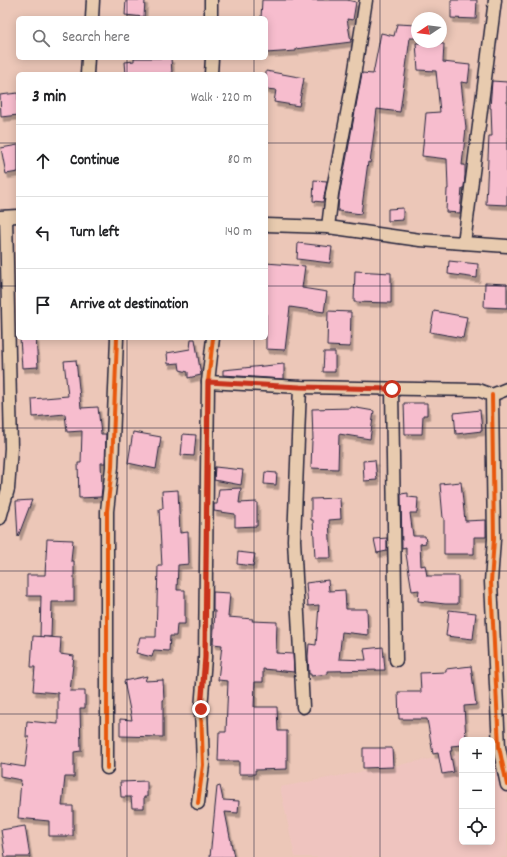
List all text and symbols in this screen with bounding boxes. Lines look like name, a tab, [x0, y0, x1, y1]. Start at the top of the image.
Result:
north arrow	[411, 12, 447, 48]
search box	[16, 16, 268, 60]
icon: search	[30, 27, 52, 49]
text: Search here	[62, 27, 130, 49]
text: 3 min	[32, 86, 66, 110]
text: Walk · 220 m	[191, 89, 252, 108]
icon: ahead	[32, 150, 54, 172]
text: Continue	[70, 150, 119, 172]
text: 80 m	[228, 151, 252, 170]
icon: left	[32, 222, 54, 244]
text: Turn left	[70, 222, 119, 244]
text: 140 m	[225, 223, 252, 242]
icon: arrive	[32, 294, 54, 316]
text: Arrive at destination	[70, 294, 188, 316]
route start	[383, 380, 401, 398]
route end	[192, 700, 210, 718]
map controls	[459, 737, 495, 845]
button: +	[459, 737, 495, 773]
button: −	[459, 773, 495, 809]
button: locate	[459, 809, 495, 845]

